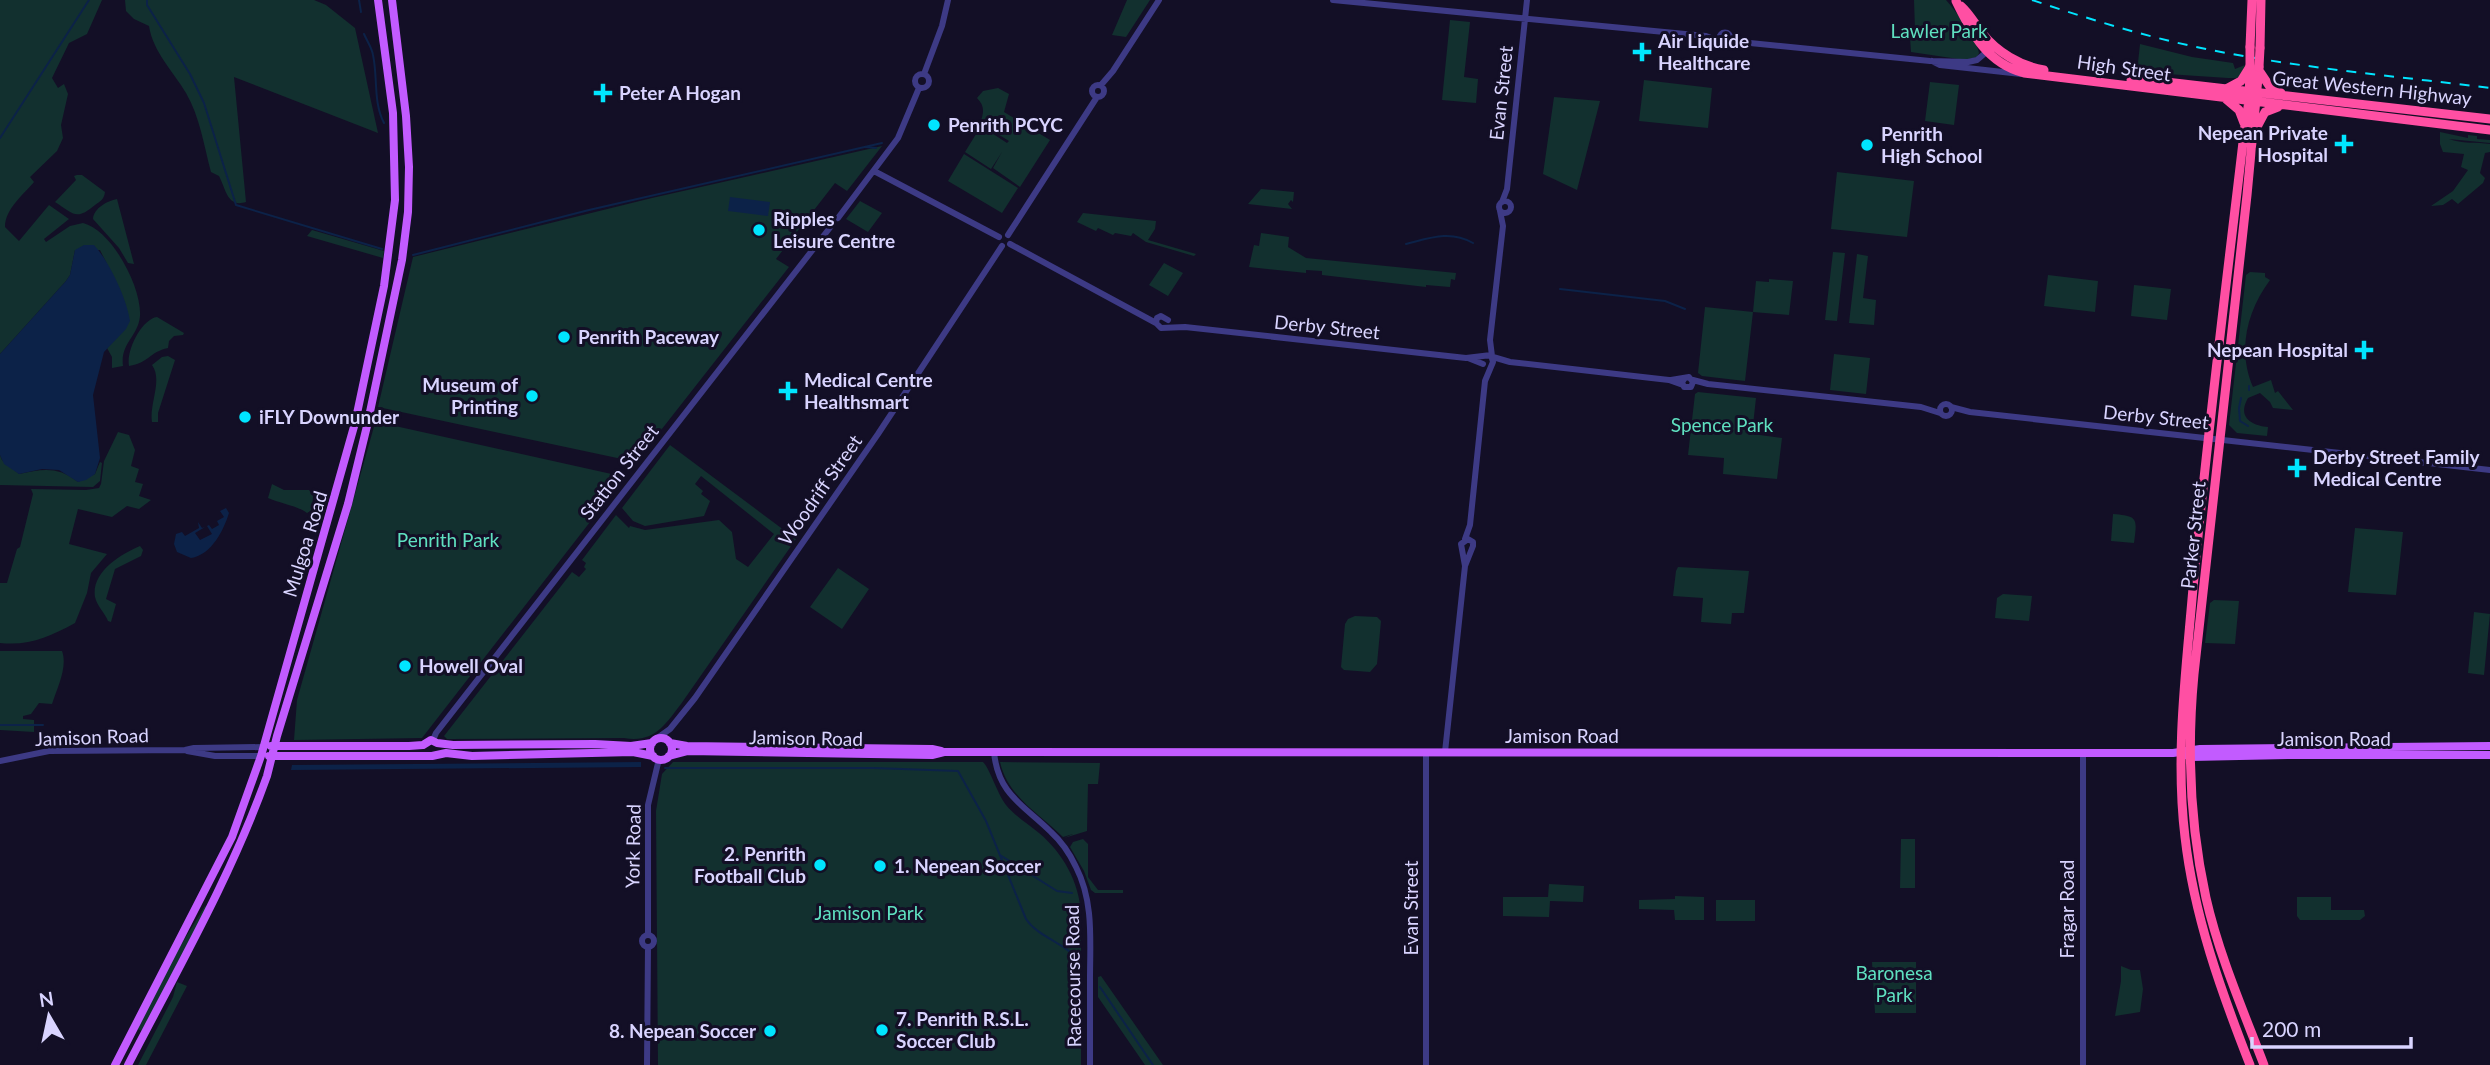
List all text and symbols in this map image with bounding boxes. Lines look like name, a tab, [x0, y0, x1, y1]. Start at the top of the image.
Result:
park label: Lawler Park	[1890, 19, 1988, 42]
place label: Air Liquide Healthcare	[1657, 29, 1750, 74]
marker: Air Liquide Healthcare	[1632, 42, 1652, 62]
street label: Evan Street	[1484, 44, 1517, 141]
street label: High Street	[2076, 50, 2173, 85]
street label: Great Western Highway	[2271, 66, 2473, 109]
place label: Peter A Hogan	[619, 81, 741, 104]
marker: Peter A Hogan	[593, 83, 613, 103]
place label: Penrith PCYC	[948, 113, 1063, 136]
marker: Penrith PCYC	[926, 117, 942, 133]
place label: Nepean Private Hospital	[2198, 121, 2328, 166]
place label: Penrith High School	[1881, 122, 1983, 167]
marker: Nepean Private Hospital	[2334, 134, 2354, 154]
marker: Penrith High School	[1859, 137, 1875, 153]
place label: Ripples Leisure Centre	[773, 207, 895, 252]
marker: Ripples Leisure Centre	[751, 222, 767, 238]
street label: Derby Street	[1273, 310, 1381, 343]
place label: Penrith Paceway	[578, 325, 720, 348]
marker: Penrith Paceway	[556, 329, 572, 345]
place label: Nepean Hospital	[2207, 338, 2348, 361]
marker: Nepean Hospital	[2354, 340, 2374, 360]
place label: Medical Centre Healthsmart	[804, 368, 933, 413]
place label: Museum of Printing	[422, 373, 518, 418]
marker: Medical Centre Healthsmart	[778, 381, 798, 401]
marker: Museum of Printing	[524, 388, 540, 404]
street label: Derby Street	[2102, 400, 2210, 433]
place label: iFLY Downunder	[259, 405, 400, 428]
marker: iFLY Downunder	[237, 409, 253, 425]
park label: Spence Park	[1671, 413, 1773, 436]
street label: Station Street	[574, 420, 663, 524]
street label: Woodriff Street	[773, 430, 866, 549]
place label: Derby Street Family Medical Centre	[2313, 445, 2481, 490]
marker: Derby Street Family Medical Centre	[2287, 458, 2307, 478]
street label: Parker Street	[2175, 480, 2210, 590]
street label: Mulgoa Road	[278, 488, 332, 600]
park label: Penrith Park	[397, 528, 500, 551]
place label: Howell Oval	[419, 654, 523, 677]
marker: Howell Oval	[397, 658, 413, 674]
street label: Jamison Road	[35, 723, 149, 750]
street label: Jamison Road	[1505, 724, 1619, 747]
street label: Jamison Road	[749, 725, 863, 750]
street label: Jamison Road	[2277, 727, 2391, 750]
street label: York Road	[620, 804, 645, 888]
place label: 2. Penrith Football Club	[694, 842, 806, 887]
place label: 1. Nepean Soccer	[894, 854, 1042, 877]
marker: 2. Penrith Football Club	[812, 857, 828, 873]
marker: 1. Nepean Soccer	[872, 858, 888, 874]
street label: Evan Street	[1399, 860, 1422, 956]
street label: Fragar Road	[2055, 860, 2078, 958]
park label: Jamison Park	[815, 901, 924, 924]
street label: Racecourse Road	[1060, 905, 1085, 1047]
park label: Baronesa Park	[1855, 961, 1933, 1006]
north arrow	[14, 981, 84, 1051]
text: N	[37, 986, 55, 1011]
scale bar	[2252, 1006, 2411, 1050]
place label: 7. Penrith R.S.L. Soccer Club	[896, 1007, 1029, 1052]
text: 200 m	[2262, 1016, 2321, 1041]
place label: 8. Nepean Soccer	[609, 1019, 757, 1042]
marker: 7. Penrith R.S.L. Soccer Club	[874, 1022, 890, 1038]
marker: 8. Nepean Soccer	[762, 1023, 778, 1039]

